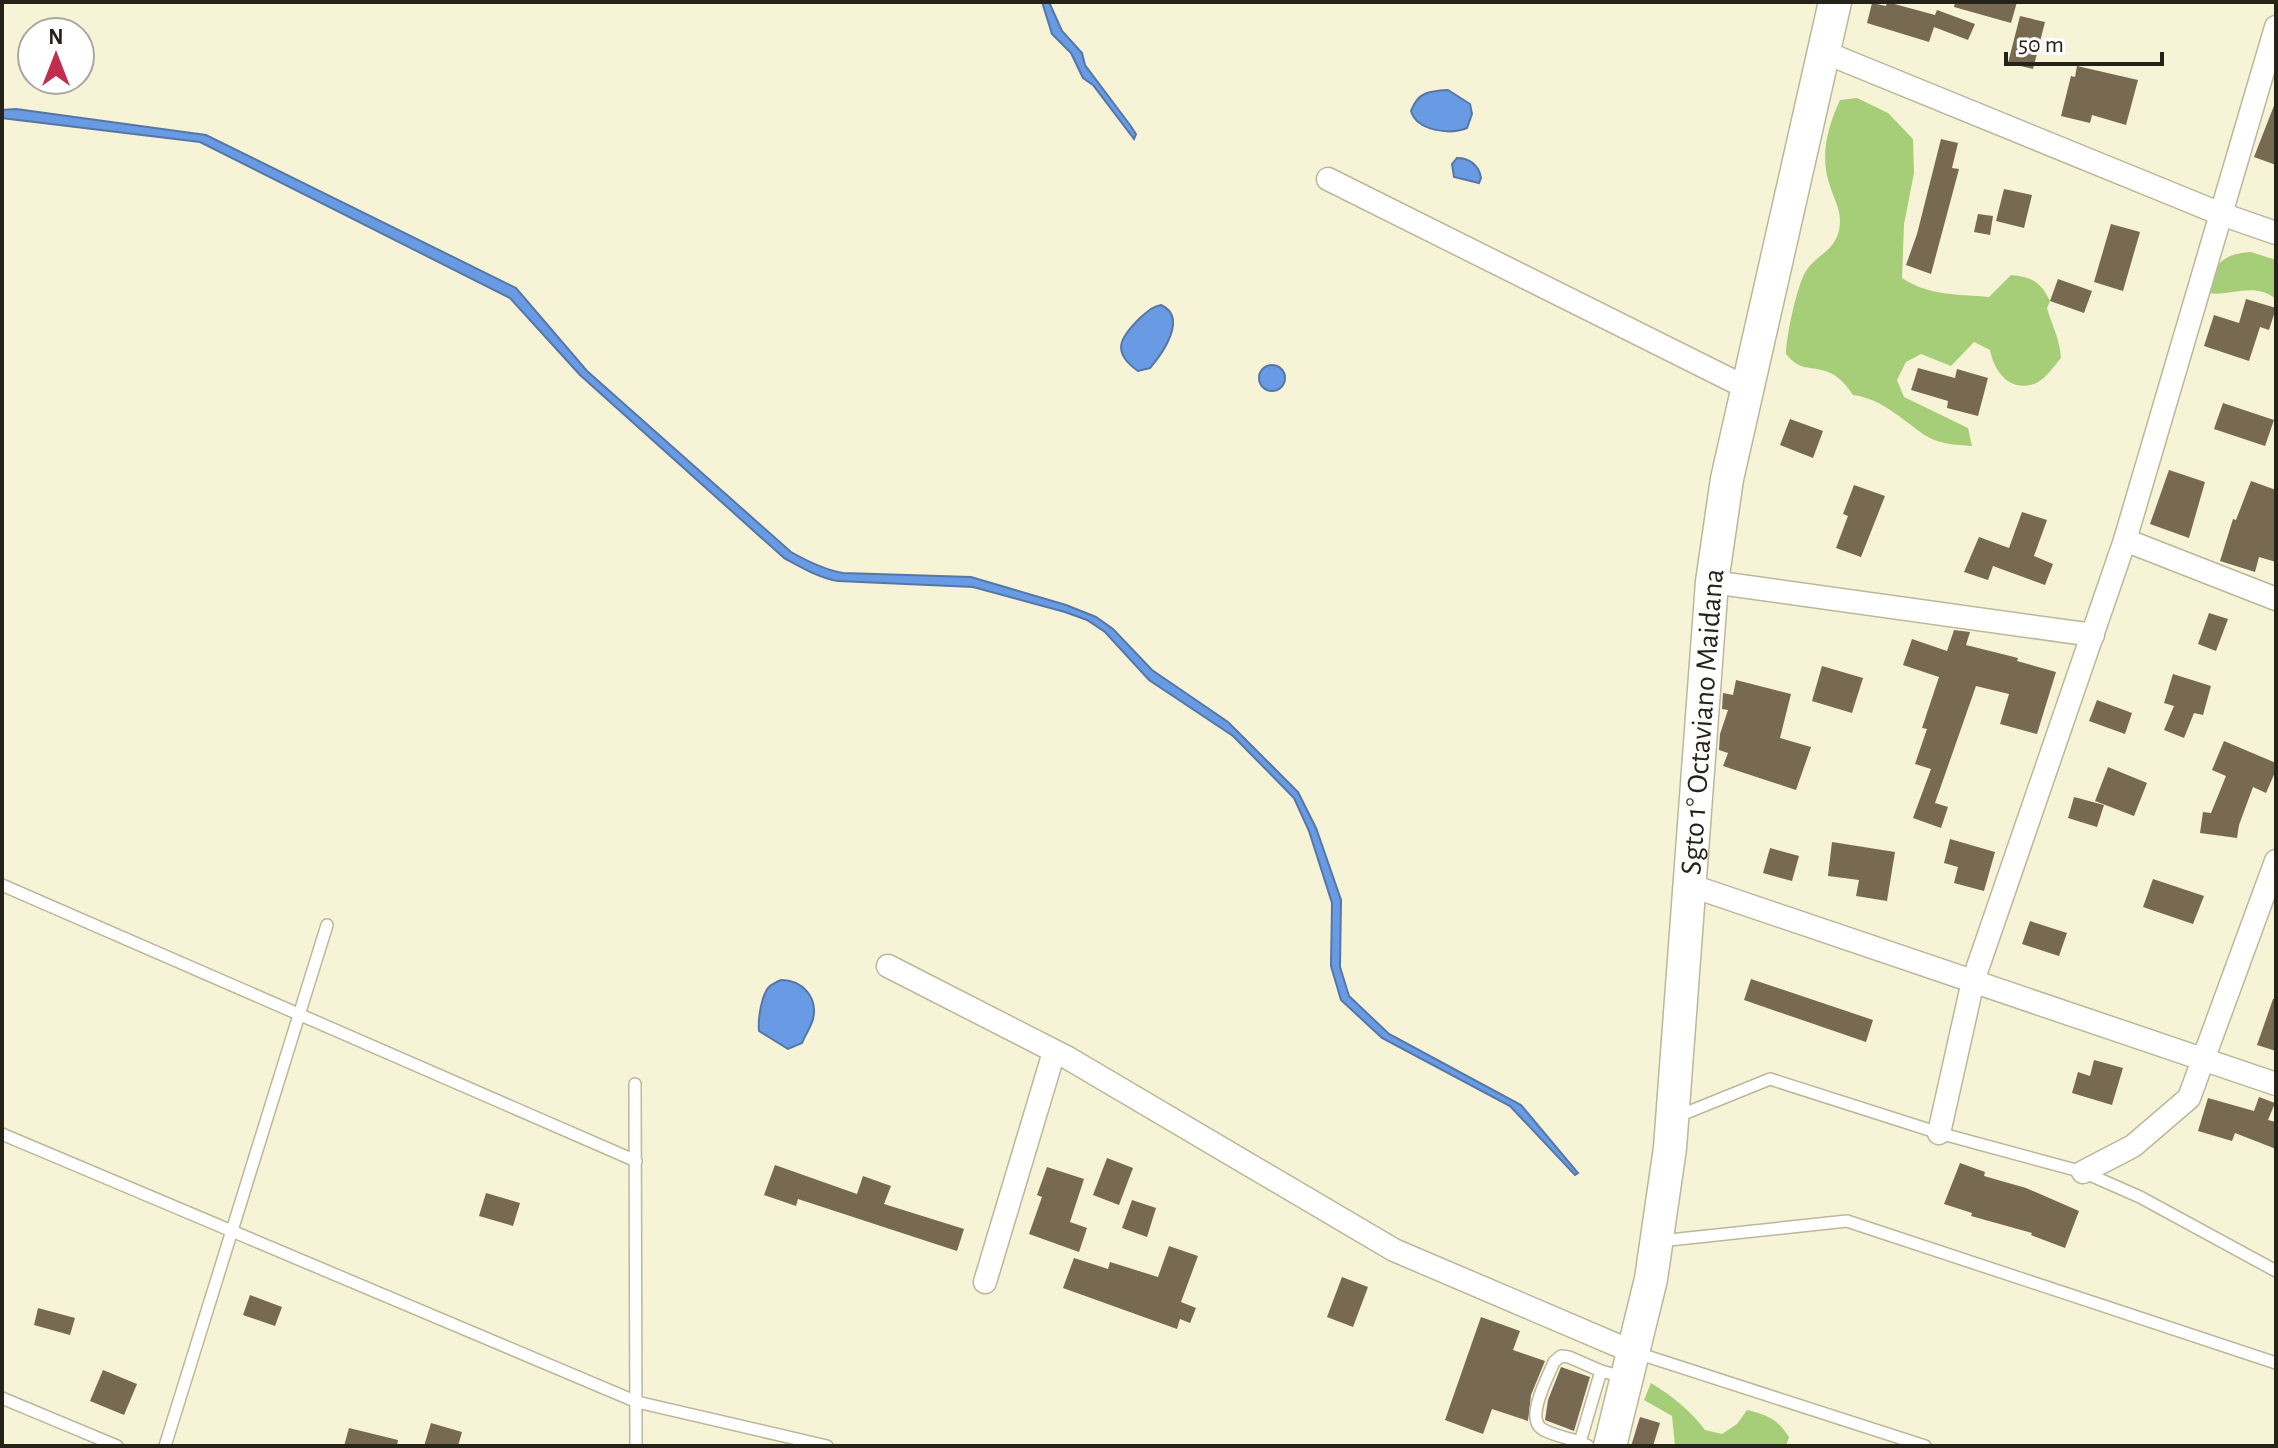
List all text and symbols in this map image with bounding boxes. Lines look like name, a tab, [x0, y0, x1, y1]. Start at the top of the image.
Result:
north arrow	[16, 16, 96, 96]
scale bar	[2006, 16, 2162, 66]
text: N	[48, 26, 64, 48]
text: 50 m	[2018, 33, 2064, 57]
street label: Sgto 1° Octaviano Maidana	[1676, 566, 1730, 876]

